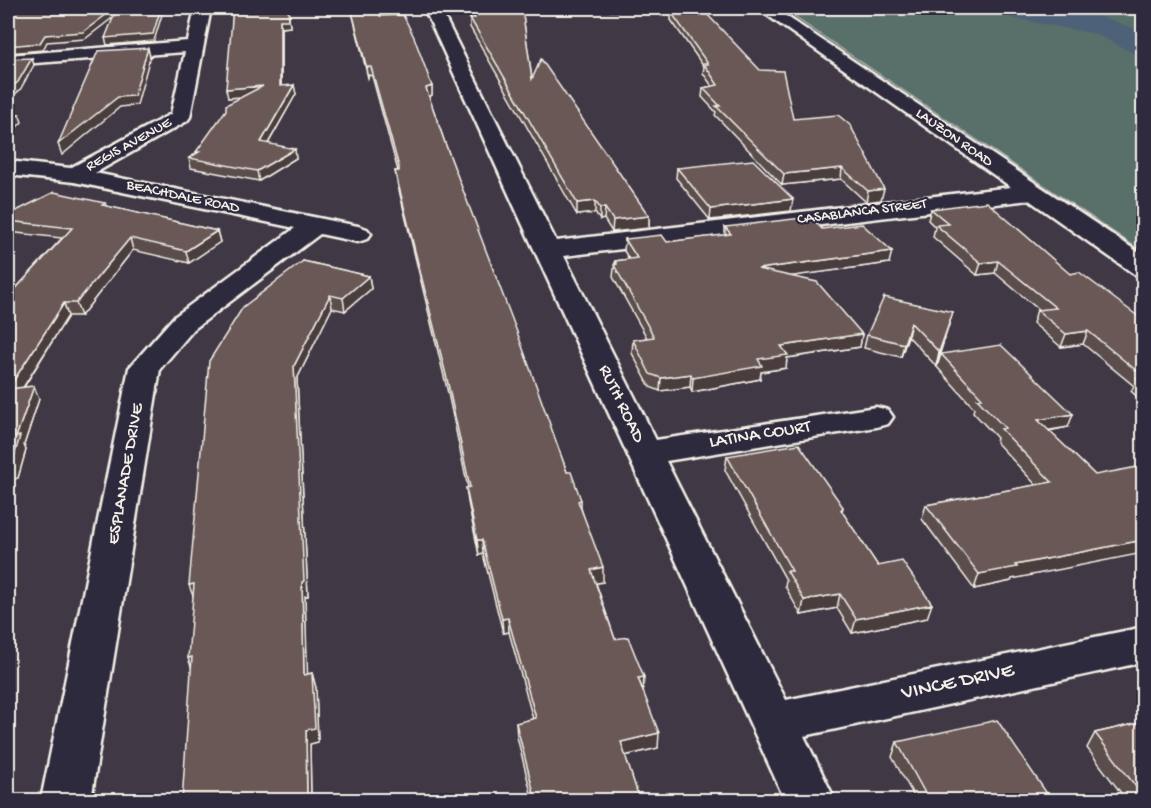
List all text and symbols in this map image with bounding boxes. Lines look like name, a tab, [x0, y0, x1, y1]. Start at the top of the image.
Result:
street label: LAUZON ROAD	[912, 105, 996, 171]
street label: REGIS AVENUE	[83, 114, 176, 176]
street label: BEACHDALE ROAD	[124, 176, 241, 218]
street label: CASABLANCA STREET	[796, 195, 929, 229]
street label: RUTH ROAD	[593, 362, 649, 447]
street label: ESPLANADE DRIVE	[103, 401, 149, 546]
street label: LATINA COURT	[708, 416, 813, 453]
street label: VINCE DRIVE	[898, 659, 1017, 707]

